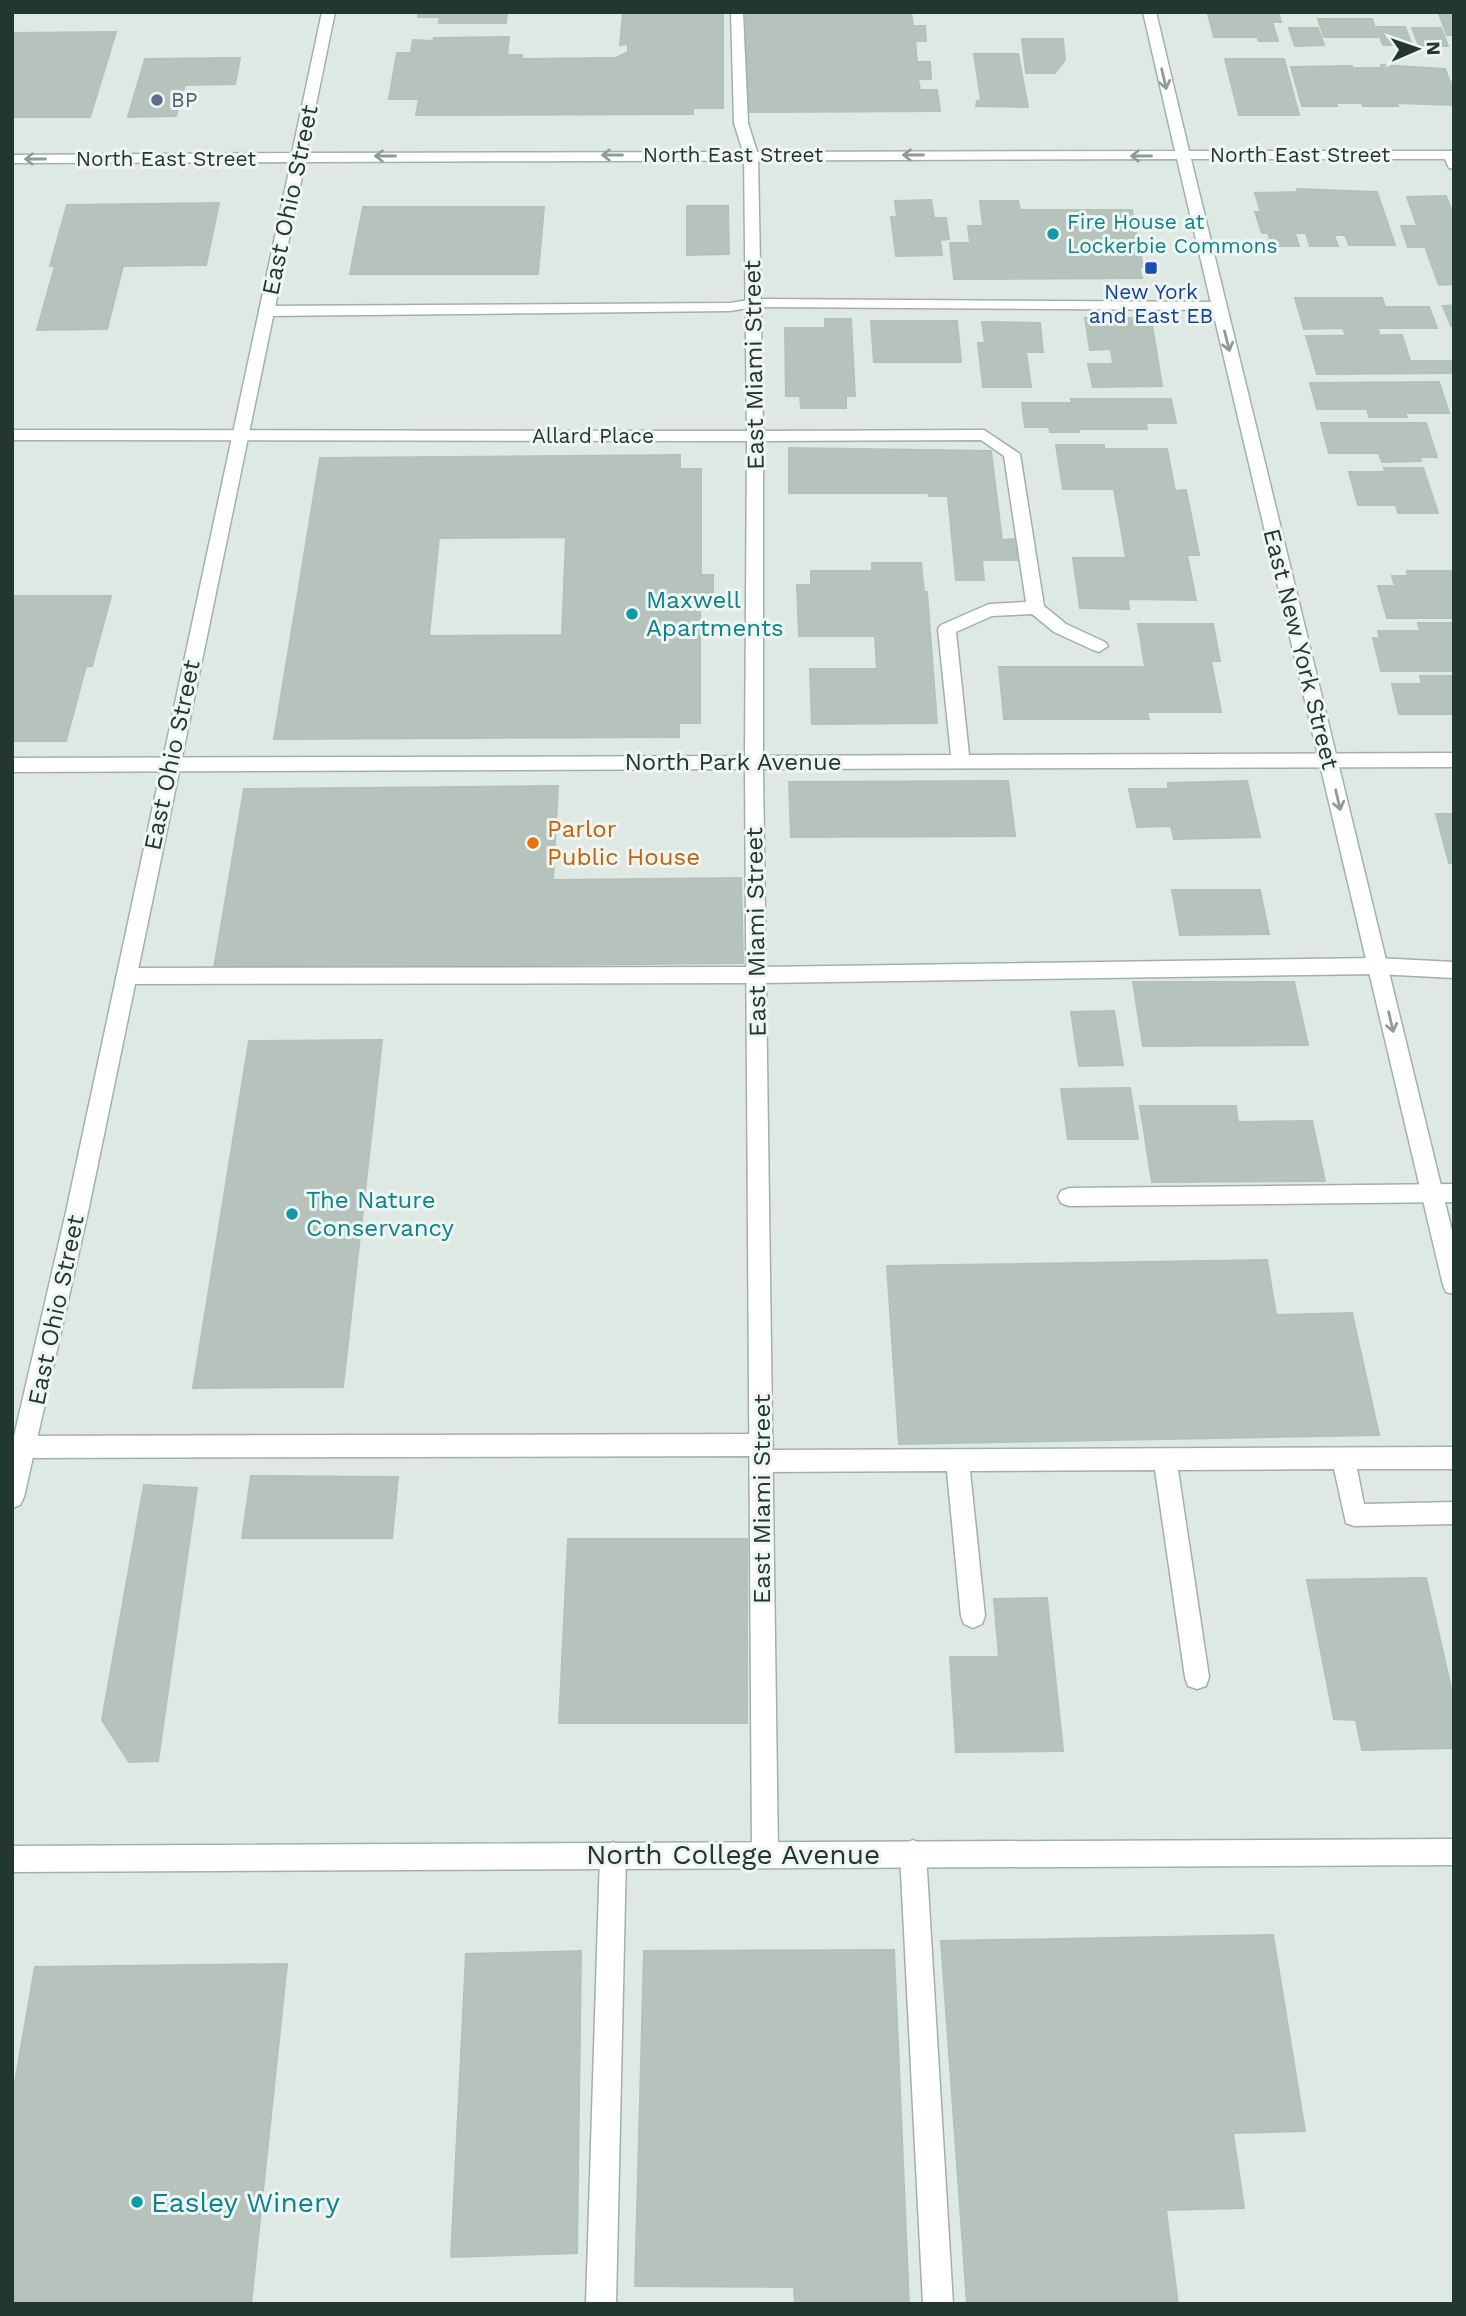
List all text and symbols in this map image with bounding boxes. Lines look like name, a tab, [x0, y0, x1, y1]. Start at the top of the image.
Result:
north arrow	[1382, 14, 1452, 84]
text: N	[1422, 41, 1445, 56]
one-way arrow	[1158, 67, 1172, 90]
place label: BP	[171, 87, 198, 112]
marker: BP	[149, 92, 165, 108]
street label: East Ohio Street	[256, 102, 324, 298]
street label: North East Street	[643, 142, 823, 167]
street label: North East Street	[1210, 142, 1390, 167]
street label: North East Street	[76, 146, 256, 171]
one-way arrow	[601, 148, 624, 162]
one-way arrow	[902, 148, 925, 162]
one-way arrow	[1129, 149, 1152, 163]
one-way arrow	[373, 150, 396, 163]
one-way arrow	[24, 152, 47, 166]
place label: Fire House at Lockerbie Commons	[1067, 209, 1278, 258]
marker: Fire House at Lockerbie Commons	[1045, 226, 1061, 242]
street label: East Miami Street	[738, 260, 770, 470]
marker: New York and East EB	[1143, 260, 1159, 276]
place label: New York and East EB	[1089, 279, 1213, 328]
one-way arrow	[1221, 329, 1234, 352]
street label: Allard Place	[532, 423, 654, 448]
street label: East New York Street	[1258, 526, 1344, 772]
place label: Maxwell Apartments	[646, 586, 784, 642]
marker: Maxwell Apartments	[624, 606, 640, 622]
street label: East Ohio Street	[138, 657, 206, 853]
street label: North Park Avenue	[624, 748, 842, 776]
one-way arrow	[1332, 788, 1345, 811]
place label: Parlor Public House	[547, 815, 700, 871]
street label: East Miami Street	[740, 827, 772, 1037]
marker: Parlor Public House	[525, 835, 541, 851]
one-way arrow	[1385, 1010, 1398, 1032]
place label: The Nature Conservancy	[306, 1186, 455, 1242]
marker: The Nature Conservancy	[284, 1206, 300, 1222]
street label: East Ohio Street	[22, 1212, 90, 1408]
street label: East Miami Street	[748, 1394, 776, 1604]
street label: North College Avenue	[586, 1838, 880, 1871]
place label: Easley Winery	[151, 2186, 340, 2219]
marker: Easley Winery	[129, 2194, 145, 2210]

